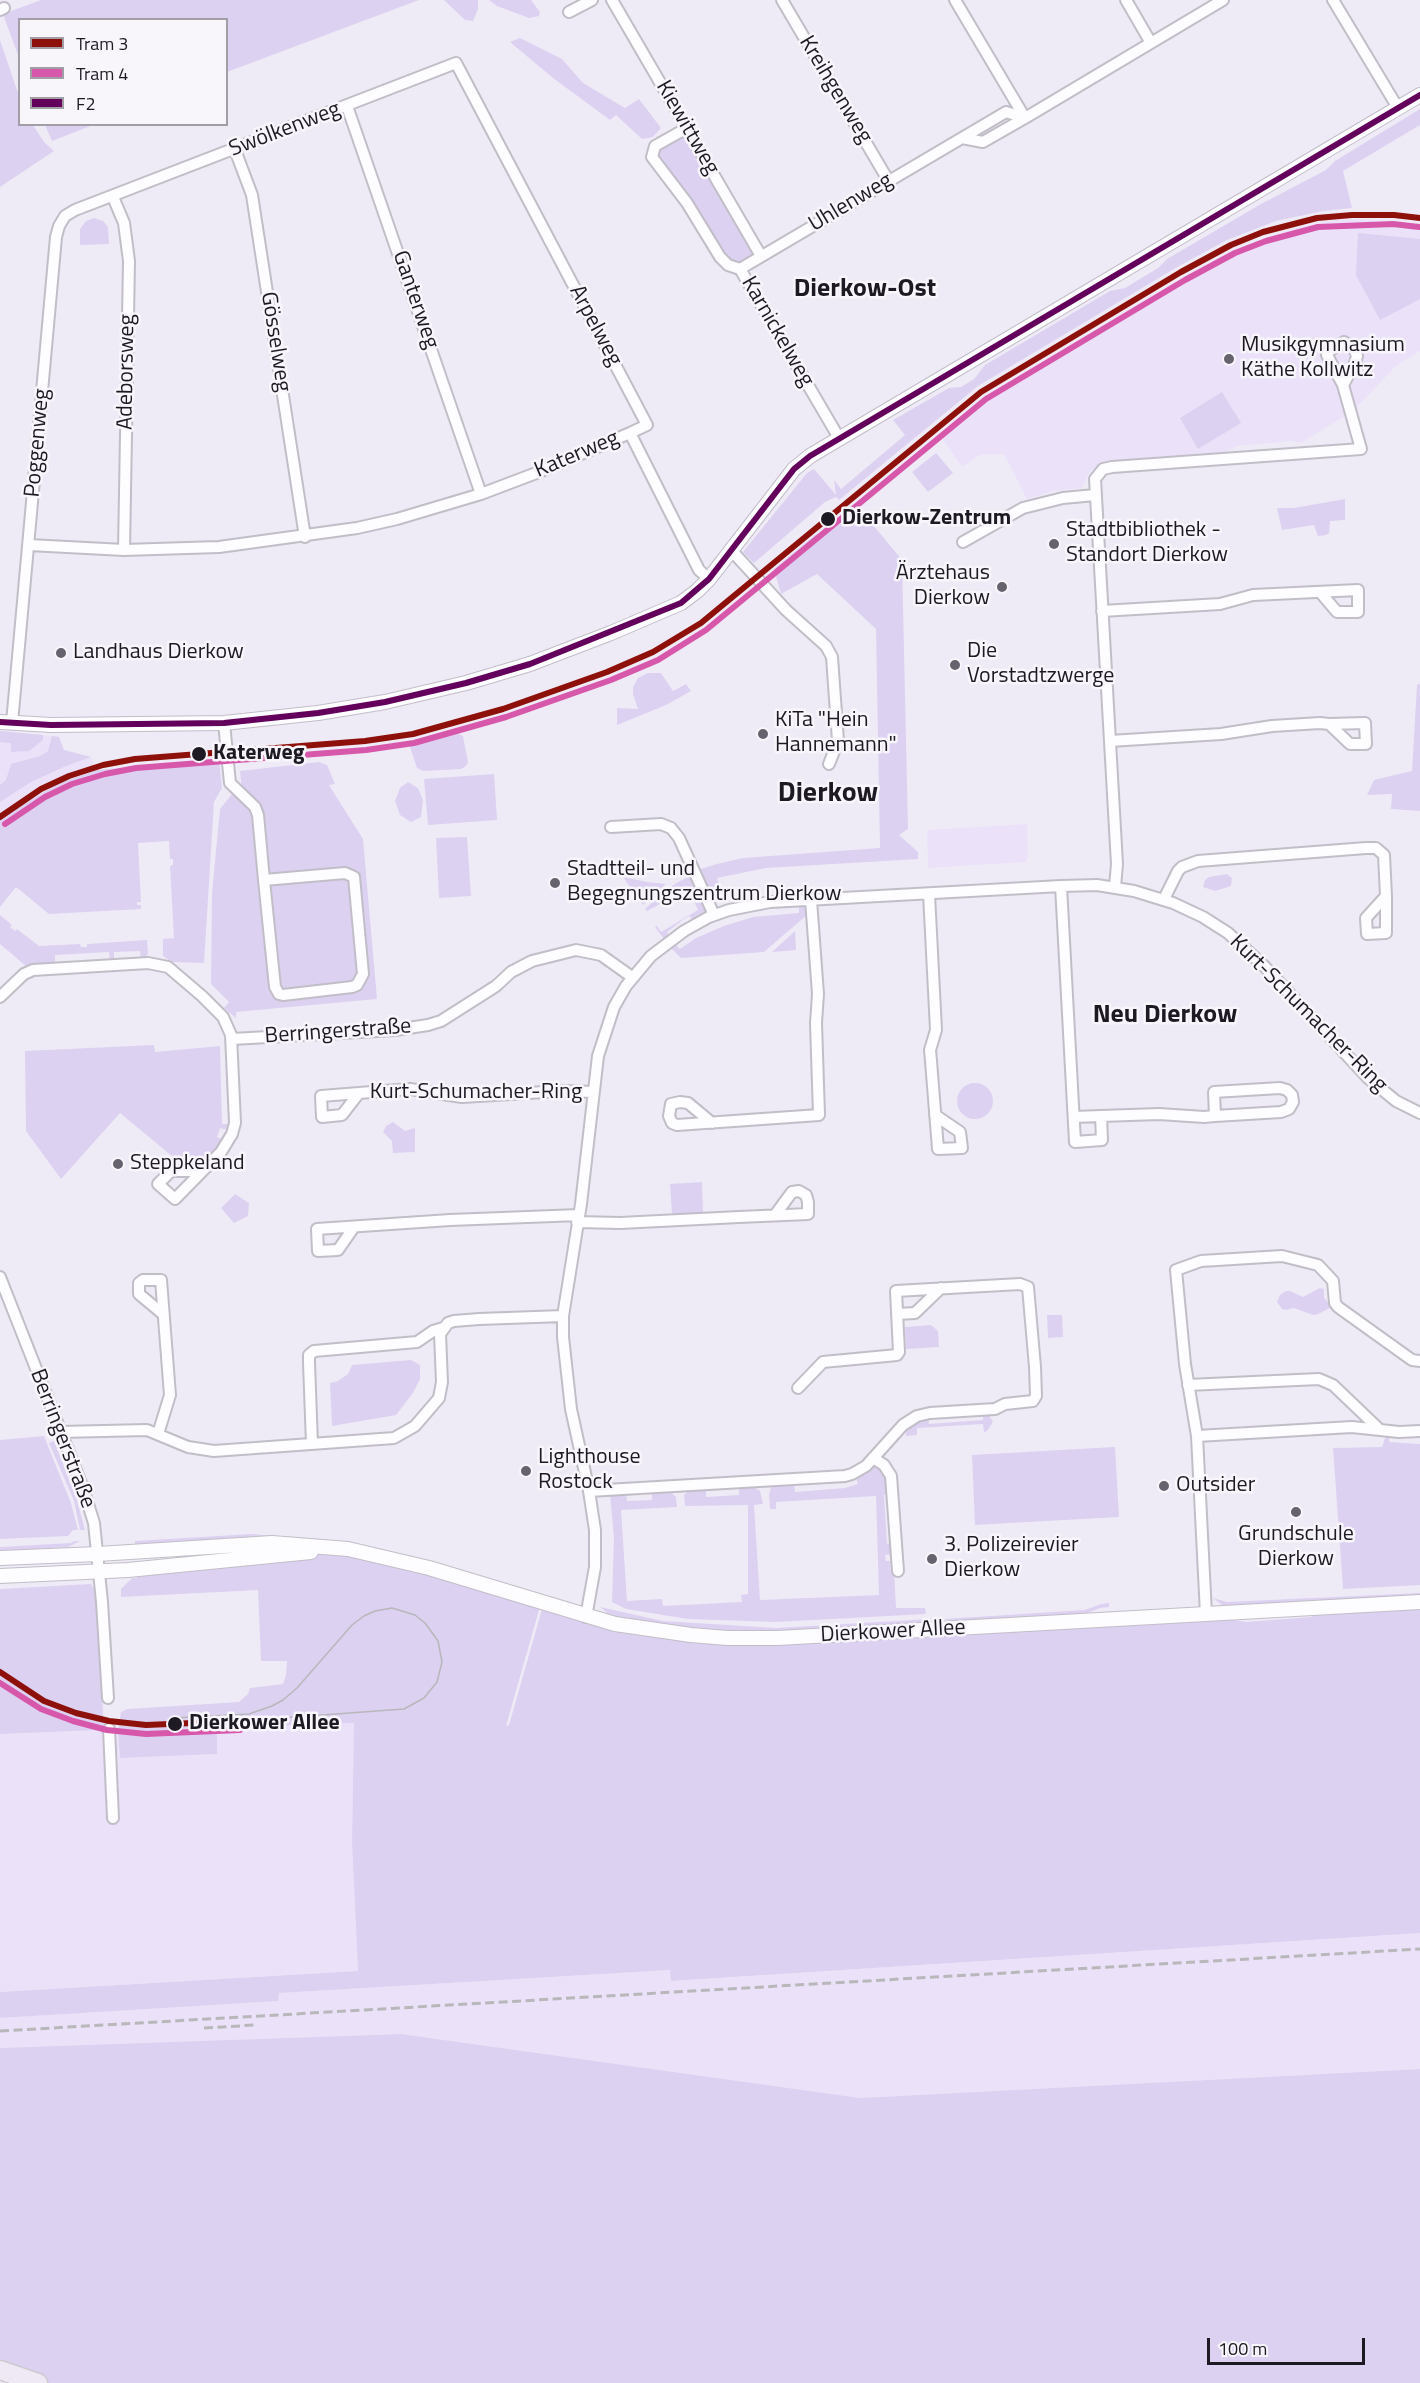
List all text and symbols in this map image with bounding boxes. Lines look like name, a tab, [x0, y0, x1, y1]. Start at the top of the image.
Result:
legend	[18, 18, 228, 126]
text: Tram 3	[76, 30, 128, 57]
street label: Kreihgenweg	[793, 31, 877, 149]
text: Tram 4	[76, 60, 128, 87]
street label: Kiewittweg	[649, 76, 725, 180]
text: F2	[76, 90, 96, 117]
street label: Swölkenweg	[226, 97, 344, 163]
street label: Uhlenweg	[804, 168, 898, 238]
street label: Ganterweg	[386, 248, 444, 352]
street label: Karnickelweg	[735, 272, 819, 392]
district label: Dierkow-Ost	[794, 274, 936, 306]
street label: Arpelweg	[563, 281, 627, 371]
street label: Gösselweg	[254, 290, 296, 394]
street label: Adeborsweg	[113, 314, 141, 430]
place label: Musikgymnasium Käthe Kollwitz	[1241, 333, 1405, 384]
marker: Musikgymnasium Käthe Kollwitz	[1222, 352, 1236, 366]
street label: Poggenweg	[20, 388, 56, 498]
street label: Katerweg	[531, 425, 623, 485]
place label: Dierkow-Zentrum	[842, 506, 1011, 532]
marker: Dierkow-Zentrum	[819, 510, 837, 528]
place label: Stadtbibliothek - Standort Dierkow	[1066, 518, 1228, 570]
marker: Stadtbibliothek - Standort Dierkow	[1047, 537, 1061, 551]
place label: Ärztehaus Dierkow	[896, 561, 990, 612]
marker: Ärztehaus Dierkow	[995, 580, 1009, 594]
place label: Die Vorstadtzwerge	[967, 639, 1114, 690]
place label: Landhaus Dierkow	[73, 640, 244, 666]
marker: Landhaus Dierkow	[54, 646, 68, 660]
marker: Die Vorstadtzwerge	[948, 658, 962, 672]
place label: KiTa "Hein Hannemann"	[775, 708, 897, 760]
marker: KiTa "Hein Hannemann"	[756, 727, 770, 741]
place label: Katerweg	[213, 741, 305, 767]
marker: Katerweg	[190, 745, 208, 763]
district label: Dierkow	[778, 777, 878, 811]
place label: Stadtteil- und Begegnungszentrum Dierkow	[567, 857, 842, 908]
marker: Stadtteil- und Begegnungszentrum Dierkow	[548, 876, 562, 890]
street label: Kurt-Schumacher-Ring	[1224, 930, 1392, 1098]
district label: Neu Dierkow	[1093, 1000, 1237, 1032]
street label: Berringerstraße	[264, 1014, 412, 1050]
street label: Kurt-Schumacher-Ring	[370, 1080, 582, 1106]
place label: Steppkeland	[130, 1151, 245, 1177]
marker: Steppkeland	[111, 1157, 125, 1171]
street label: Berringerstraße	[23, 1366, 101, 1512]
place label: Lighthouse Rostock	[538, 1445, 641, 1496]
marker: Lighthouse Rostock	[519, 1464, 533, 1478]
place label: Outsider	[1176, 1473, 1255, 1499]
marker: Outsider	[1157, 1479, 1171, 1493]
marker: Grundschule Dierkow	[1289, 1505, 1303, 1519]
place label: Grundschule Dierkow	[1238, 1522, 1354, 1574]
place label: 3. Polizeirevier Dierkow	[944, 1533, 1079, 1585]
marker: 3. Polizeirevier Dierkow	[925, 1552, 939, 1566]
street label: Dierkower Allee	[820, 1615, 966, 1649]
place label: Dierkower Allee	[189, 1711, 340, 1737]
marker: Dierkower Allee	[166, 1715, 184, 1733]
scale bar	[1210, 2326, 1368, 2364]
text: 100 m	[1218, 2335, 1267, 2362]

